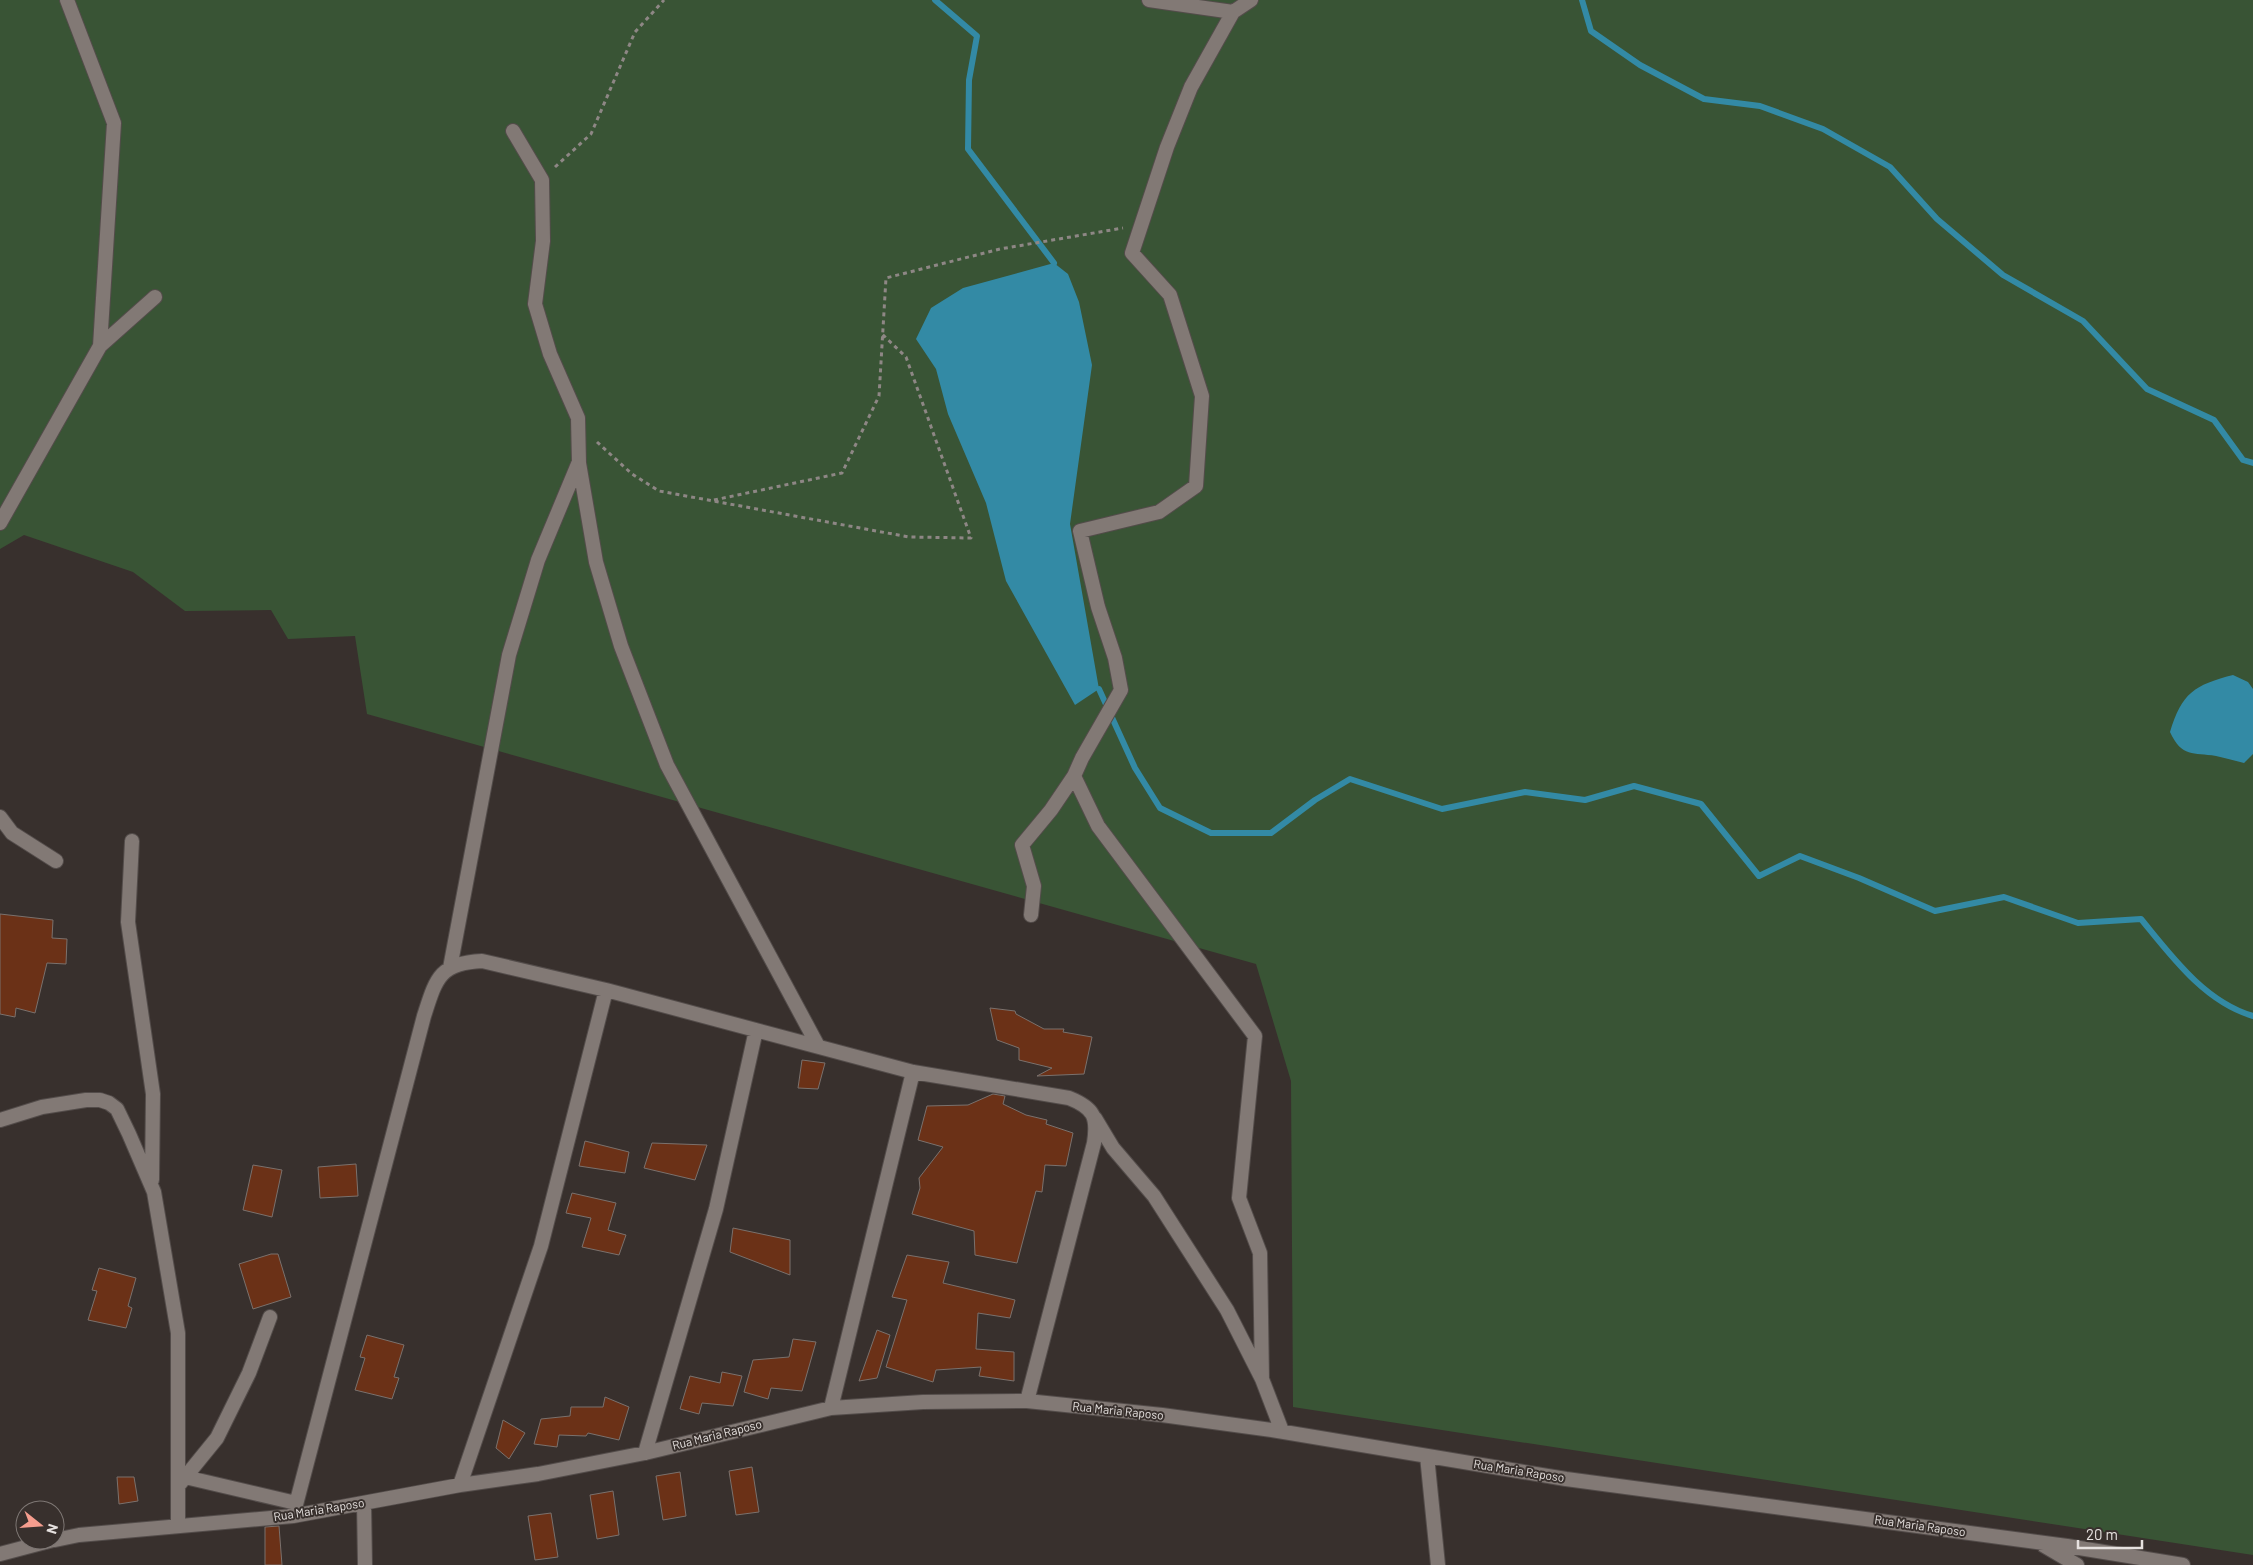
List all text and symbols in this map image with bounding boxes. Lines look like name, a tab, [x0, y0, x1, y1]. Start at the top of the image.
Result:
street label: Rua Maria Raposo	[1072, 1398, 1165, 1422]
street label: Rua Maria Raposo	[670, 1416, 763, 1452]
street label: Rua Maria Raposo	[1473, 1456, 1566, 1484]
street label: Rua Maria Raposo	[272, 1495, 365, 1523]
north arrow	[15, 1500, 65, 1550]
street label: Rua Maria Raposo	[1874, 1512, 1967, 1538]
scale bar	[2078, 1518, 2142, 1550]
text: N	[43, 1522, 62, 1536]
text: 20 m	[2086, 1525, 2118, 1543]

